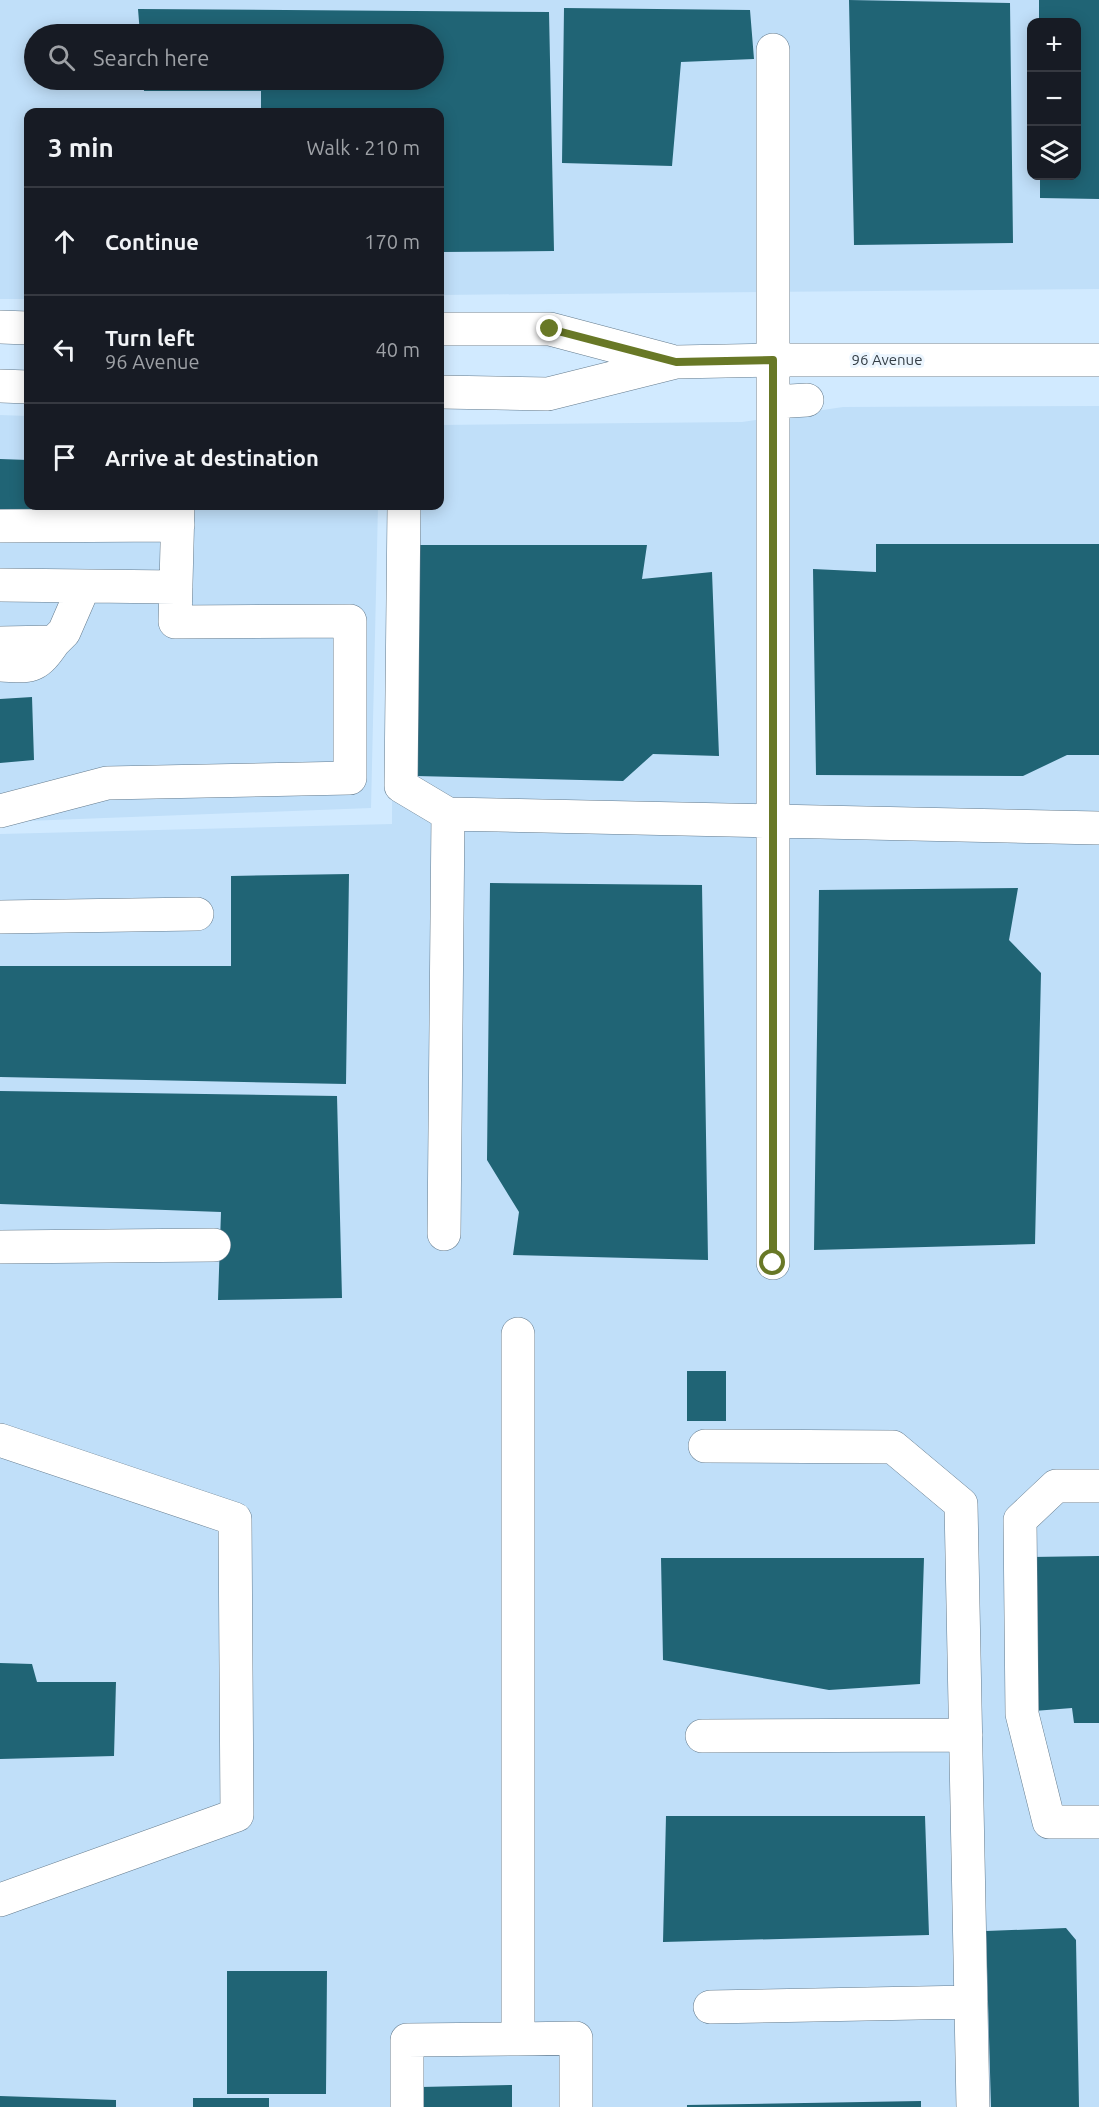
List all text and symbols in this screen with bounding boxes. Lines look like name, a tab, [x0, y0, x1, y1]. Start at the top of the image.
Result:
map controls	[1027, 18, 1081, 180]
button: +	[1027, 18, 1081, 72]
search box	[24, 24, 444, 90]
icon: search	[45, 41, 78, 74]
text: Search here	[93, 45, 209, 70]
button: −	[1027, 72, 1081, 126]
button: layers	[1027, 126, 1081, 180]
text: 3 min	[48, 133, 114, 162]
text: Walk · 210 m	[307, 136, 420, 159]
icon: ahead	[48, 225, 81, 258]
text: Continue	[105, 229, 199, 254]
text: 170 m	[364, 230, 420, 253]
route end	[536, 315, 562, 341]
text: Turn left	[105, 325, 195, 350]
icon: left	[48, 333, 81, 366]
text: 40 m	[376, 338, 420, 361]
text: 96 Avenue	[105, 350, 200, 373]
street label: 96 Avenue	[852, 351, 922, 368]
icon: arrive	[48, 441, 81, 474]
text: Arrive at destination	[105, 445, 319, 470]
route start	[759, 1249, 785, 1275]

